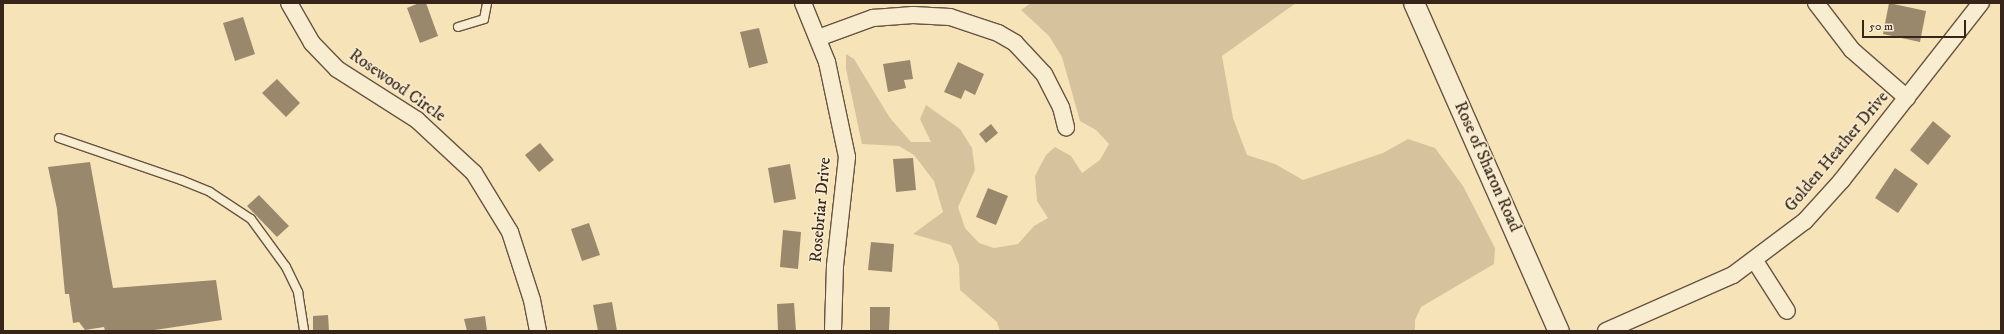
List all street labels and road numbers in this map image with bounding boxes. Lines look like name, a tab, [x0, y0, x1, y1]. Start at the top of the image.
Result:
street label: Rosewood Circle	[345, 45, 449, 127]
street label: Golden Heather Drive	[1781, 88, 1893, 216]
street label: Rose of Sharon Road	[1449, 99, 1525, 235]
street label: Rosebriar Drive	[806, 156, 836, 264]

